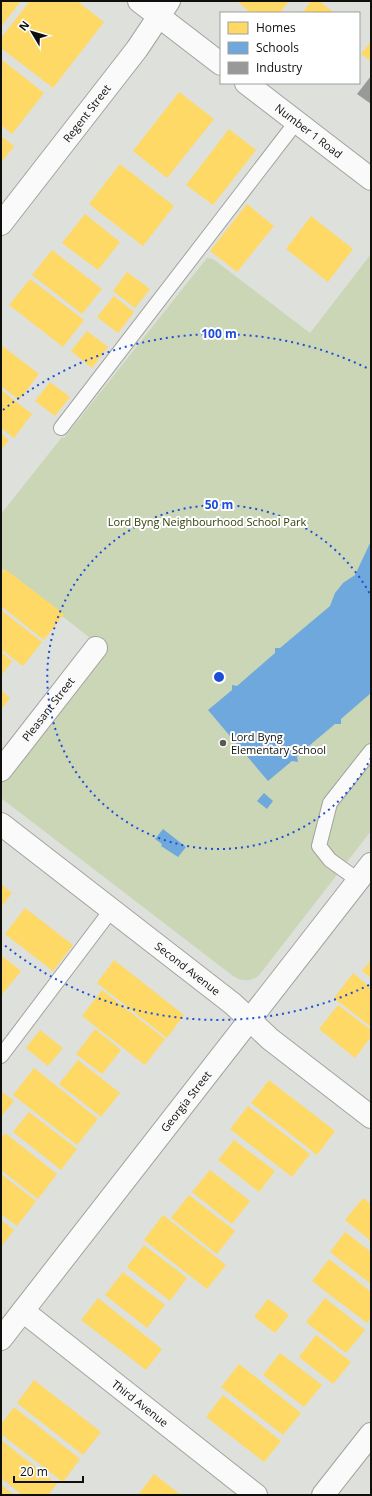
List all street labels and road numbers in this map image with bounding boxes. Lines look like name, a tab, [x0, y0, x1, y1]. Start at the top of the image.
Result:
street label: Regent Street	[59, 81, 114, 145]
street label: Number 1 Road	[272, 100, 346, 161]
street label: Pleasant Street	[18, 674, 78, 744]
street label: Second Avenue	[152, 938, 224, 998]
street label: Georgia Street	[157, 1067, 214, 1135]
street label: Third Avenue	[109, 1376, 172, 1430]

